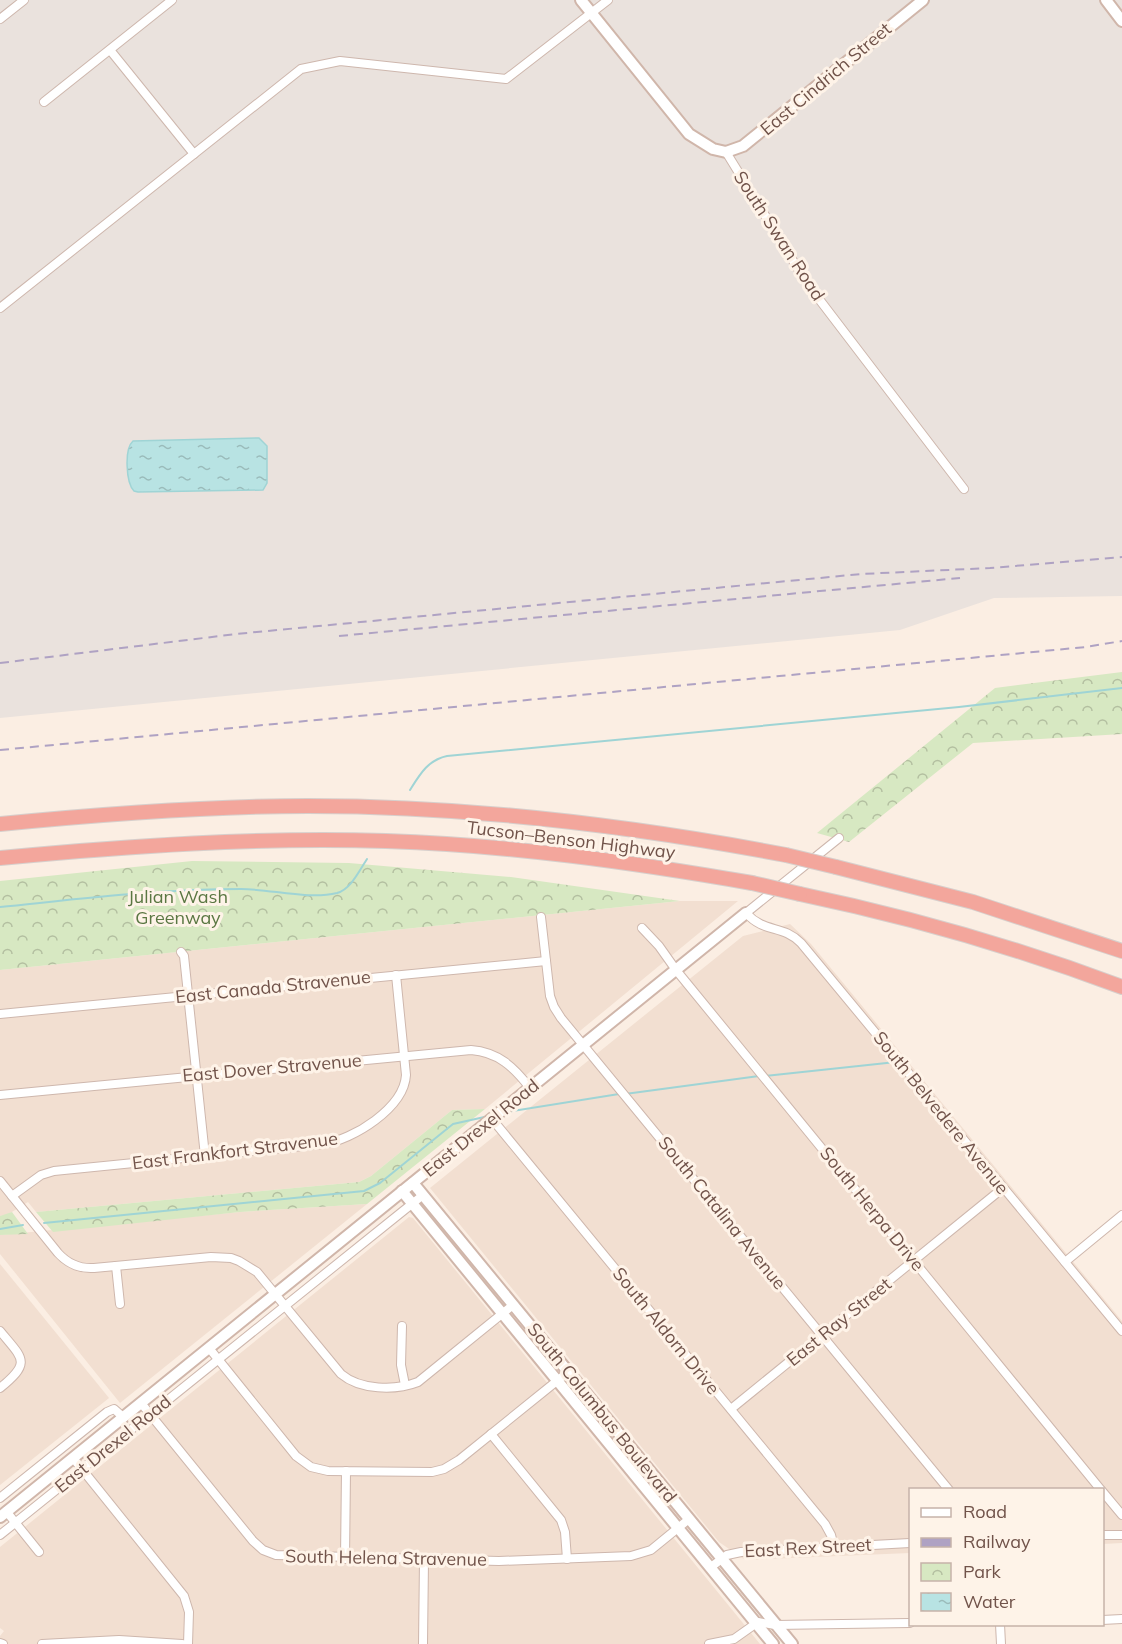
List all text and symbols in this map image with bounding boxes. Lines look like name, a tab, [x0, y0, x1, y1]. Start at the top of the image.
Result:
street label: East Cindrich Street	[756, 17, 896, 140]
street label: South Swan Road	[729, 166, 830, 305]
street label: Tucson–Benson Highway	[466, 815, 677, 864]
park label: Julian Wash Greenway	[128, 885, 228, 929]
street label: East Canada Stravenue	[174, 965, 372, 1008]
street label: South Belvedere Avenue	[869, 1027, 1014, 1199]
street label: East Dover Stravenue	[181, 1048, 362, 1087]
street label: East Drexel Road	[418, 1074, 543, 1182]
street label: East Frankfort Stravenue	[131, 1126, 339, 1175]
street label: South Catalina Avenue	[653, 1131, 791, 1294]
street label: South Herpa Drive	[815, 1142, 930, 1276]
street label: South Aldorn Drive	[608, 1262, 725, 1399]
street label: East Ray Street	[782, 1272, 896, 1371]
street label: South Columbus Boulevard	[523, 1318, 682, 1507]
street label: East Drexel Road	[50, 1390, 175, 1498]
legend	[909, 1488, 1104, 1626]
text: Road	[963, 1500, 1007, 1523]
text: Railway	[963, 1530, 1031, 1553]
street label: East Rex Street	[744, 1533, 872, 1562]
street label: South Helena Stravenue	[285, 1544, 487, 1571]
text: Park	[963, 1560, 1002, 1583]
text: Water	[963, 1590, 1016, 1613]

